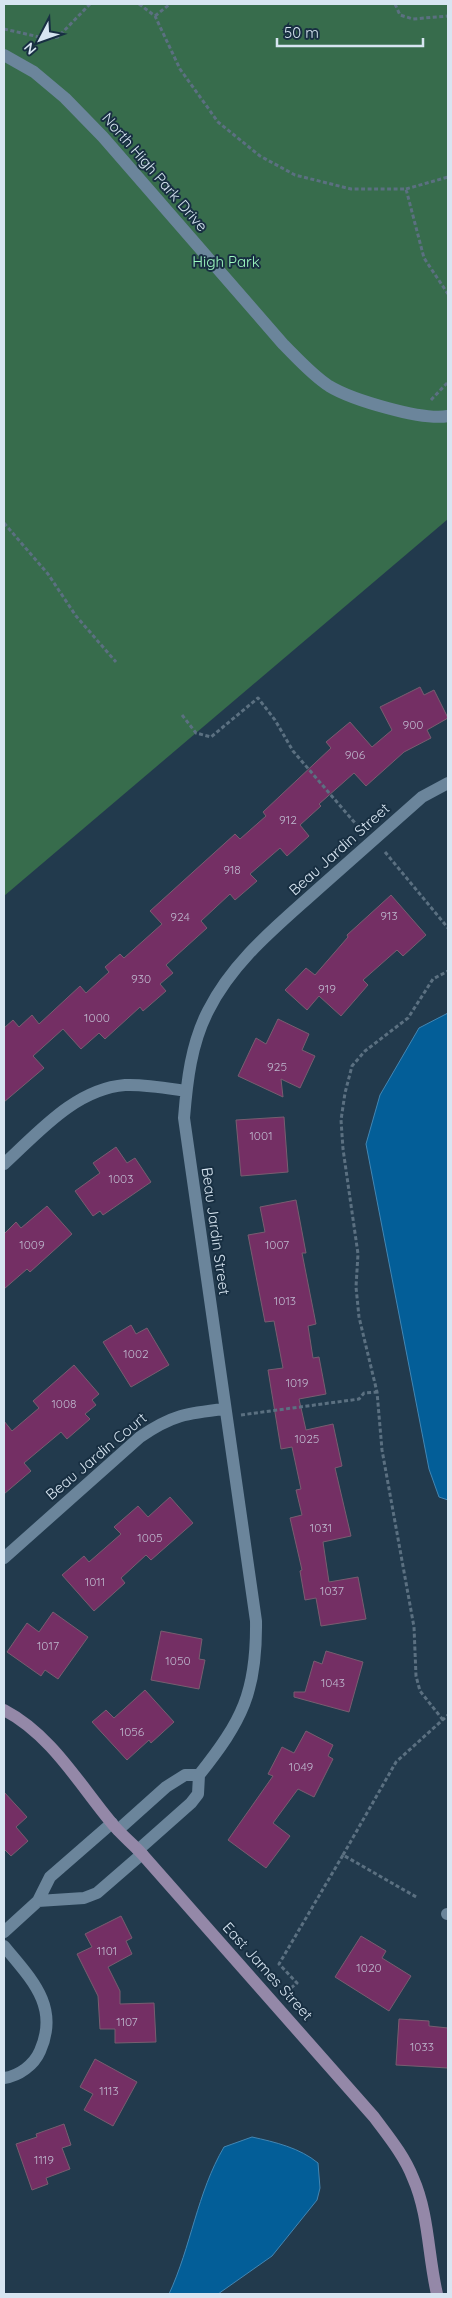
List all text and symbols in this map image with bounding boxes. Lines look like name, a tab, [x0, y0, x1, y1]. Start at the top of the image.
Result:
north arrow	[15, 15, 65, 65]
scale bar	[277, 15, 423, 47]
text: 50 m	[284, 23, 319, 42]
text: N	[20, 39, 40, 58]
street label: North High Park Drive	[98, 109, 212, 235]
park label: High Park	[192, 252, 260, 271]
house number: 900	[403, 717, 423, 732]
house number: 906	[345, 747, 366, 762]
street label: Beau Jardin Street	[285, 799, 393, 899]
house number: 912	[279, 812, 297, 827]
house number: 918	[223, 862, 241, 877]
house number: 913	[380, 908, 398, 923]
house number: 924	[170, 909, 190, 924]
house number: 930	[131, 971, 151, 986]
house number: 919	[318, 981, 336, 996]
house number: 1000	[84, 1010, 110, 1025]
house number: 925	[267, 1059, 287, 1074]
house number: 1001	[249, 1128, 273, 1143]
street label: Beau Jardin Street	[198, 1166, 234, 1296]
house number: 1003	[108, 1171, 134, 1186]
house number: 1009	[19, 1237, 45, 1252]
house number: 1007	[265, 1237, 289, 1252]
house number: 1013	[274, 1293, 296, 1308]
house number: 1002	[123, 1346, 149, 1361]
house number: 1019	[286, 1375, 309, 1390]
house number: 1008	[51, 1396, 77, 1411]
street label: Beau Jardin Court	[42, 1408, 150, 1504]
house number: 1025	[295, 1431, 319, 1446]
house number: 1031	[310, 1520, 332, 1535]
house number: 1005	[137, 1530, 163, 1545]
house number: 1011	[85, 1574, 105, 1589]
house number: 1037	[320, 1583, 344, 1598]
house number: 1017	[37, 1638, 59, 1653]
house number: 1050	[165, 1653, 191, 1668]
house number: 1043	[321, 1675, 345, 1690]
house number: 1056	[120, 1724, 145, 1739]
house number: 1049	[289, 1759, 313, 1774]
street label: East James Street	[219, 1918, 317, 2024]
house number: 1101	[97, 1943, 117, 1958]
house number: 1020	[356, 1960, 382, 1975]
house number: 1107	[116, 2014, 138, 2029]
house number: 1033	[410, 2039, 434, 2054]
house number: 1113	[99, 2083, 119, 2098]
house number: 1119	[34, 2152, 54, 2167]

